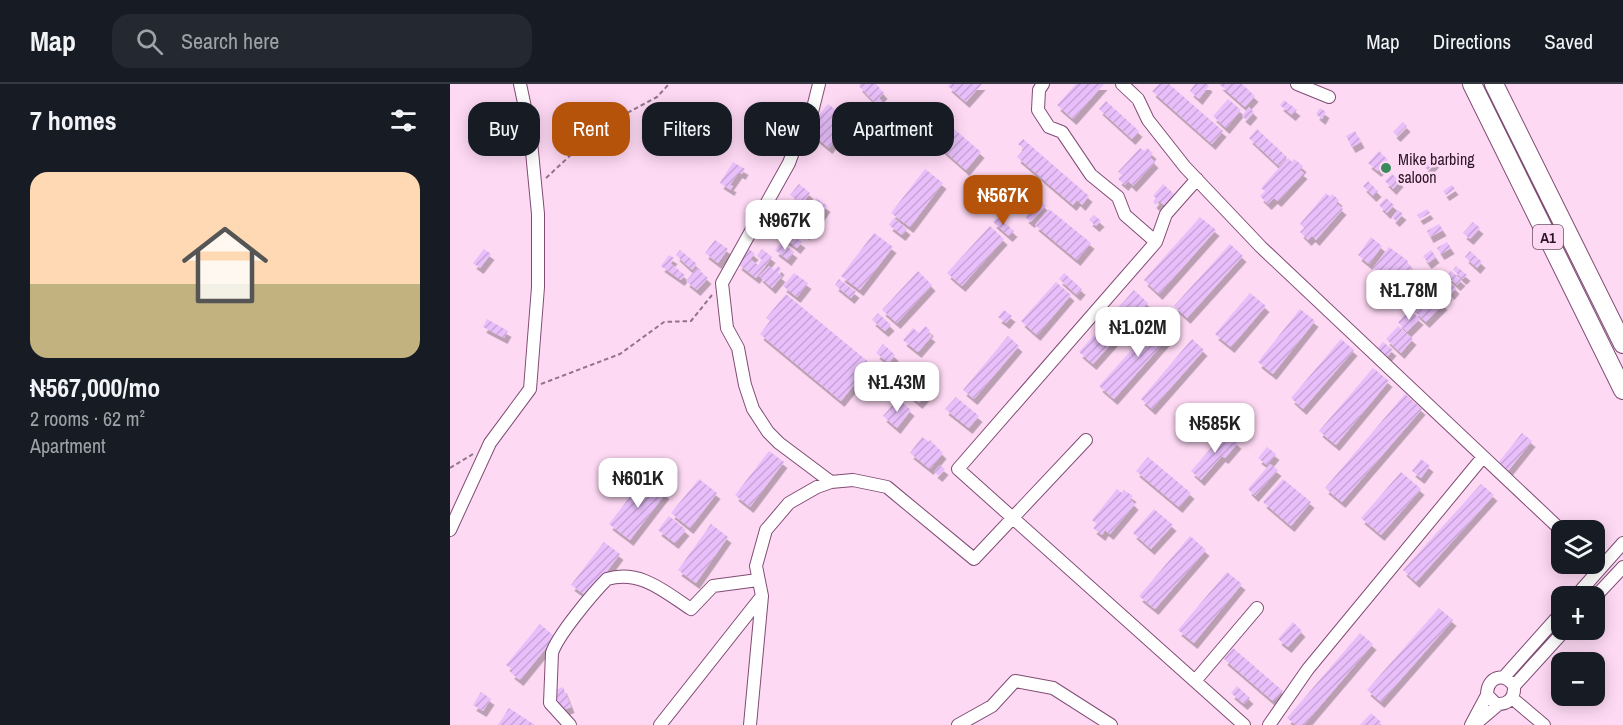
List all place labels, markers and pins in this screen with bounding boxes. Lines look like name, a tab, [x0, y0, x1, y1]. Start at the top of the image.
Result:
place label: Mike barbing saloon	[1398, 148, 1475, 188]
marker: Mike barbing saloon	[1379, 161, 1393, 175]
pin: ₦567K	[961, 175, 1045, 226]
pin: ₦967K	[743, 200, 827, 251]
pin: ₦1.78M	[1360, 270, 1458, 321]
pin: ₦1.02M	[1089, 307, 1187, 358]
pin: ₦1.43M	[848, 362, 946, 413]
pin: ₦585K	[1173, 403, 1257, 454]
pin: ₦601K	[596, 458, 680, 509]

